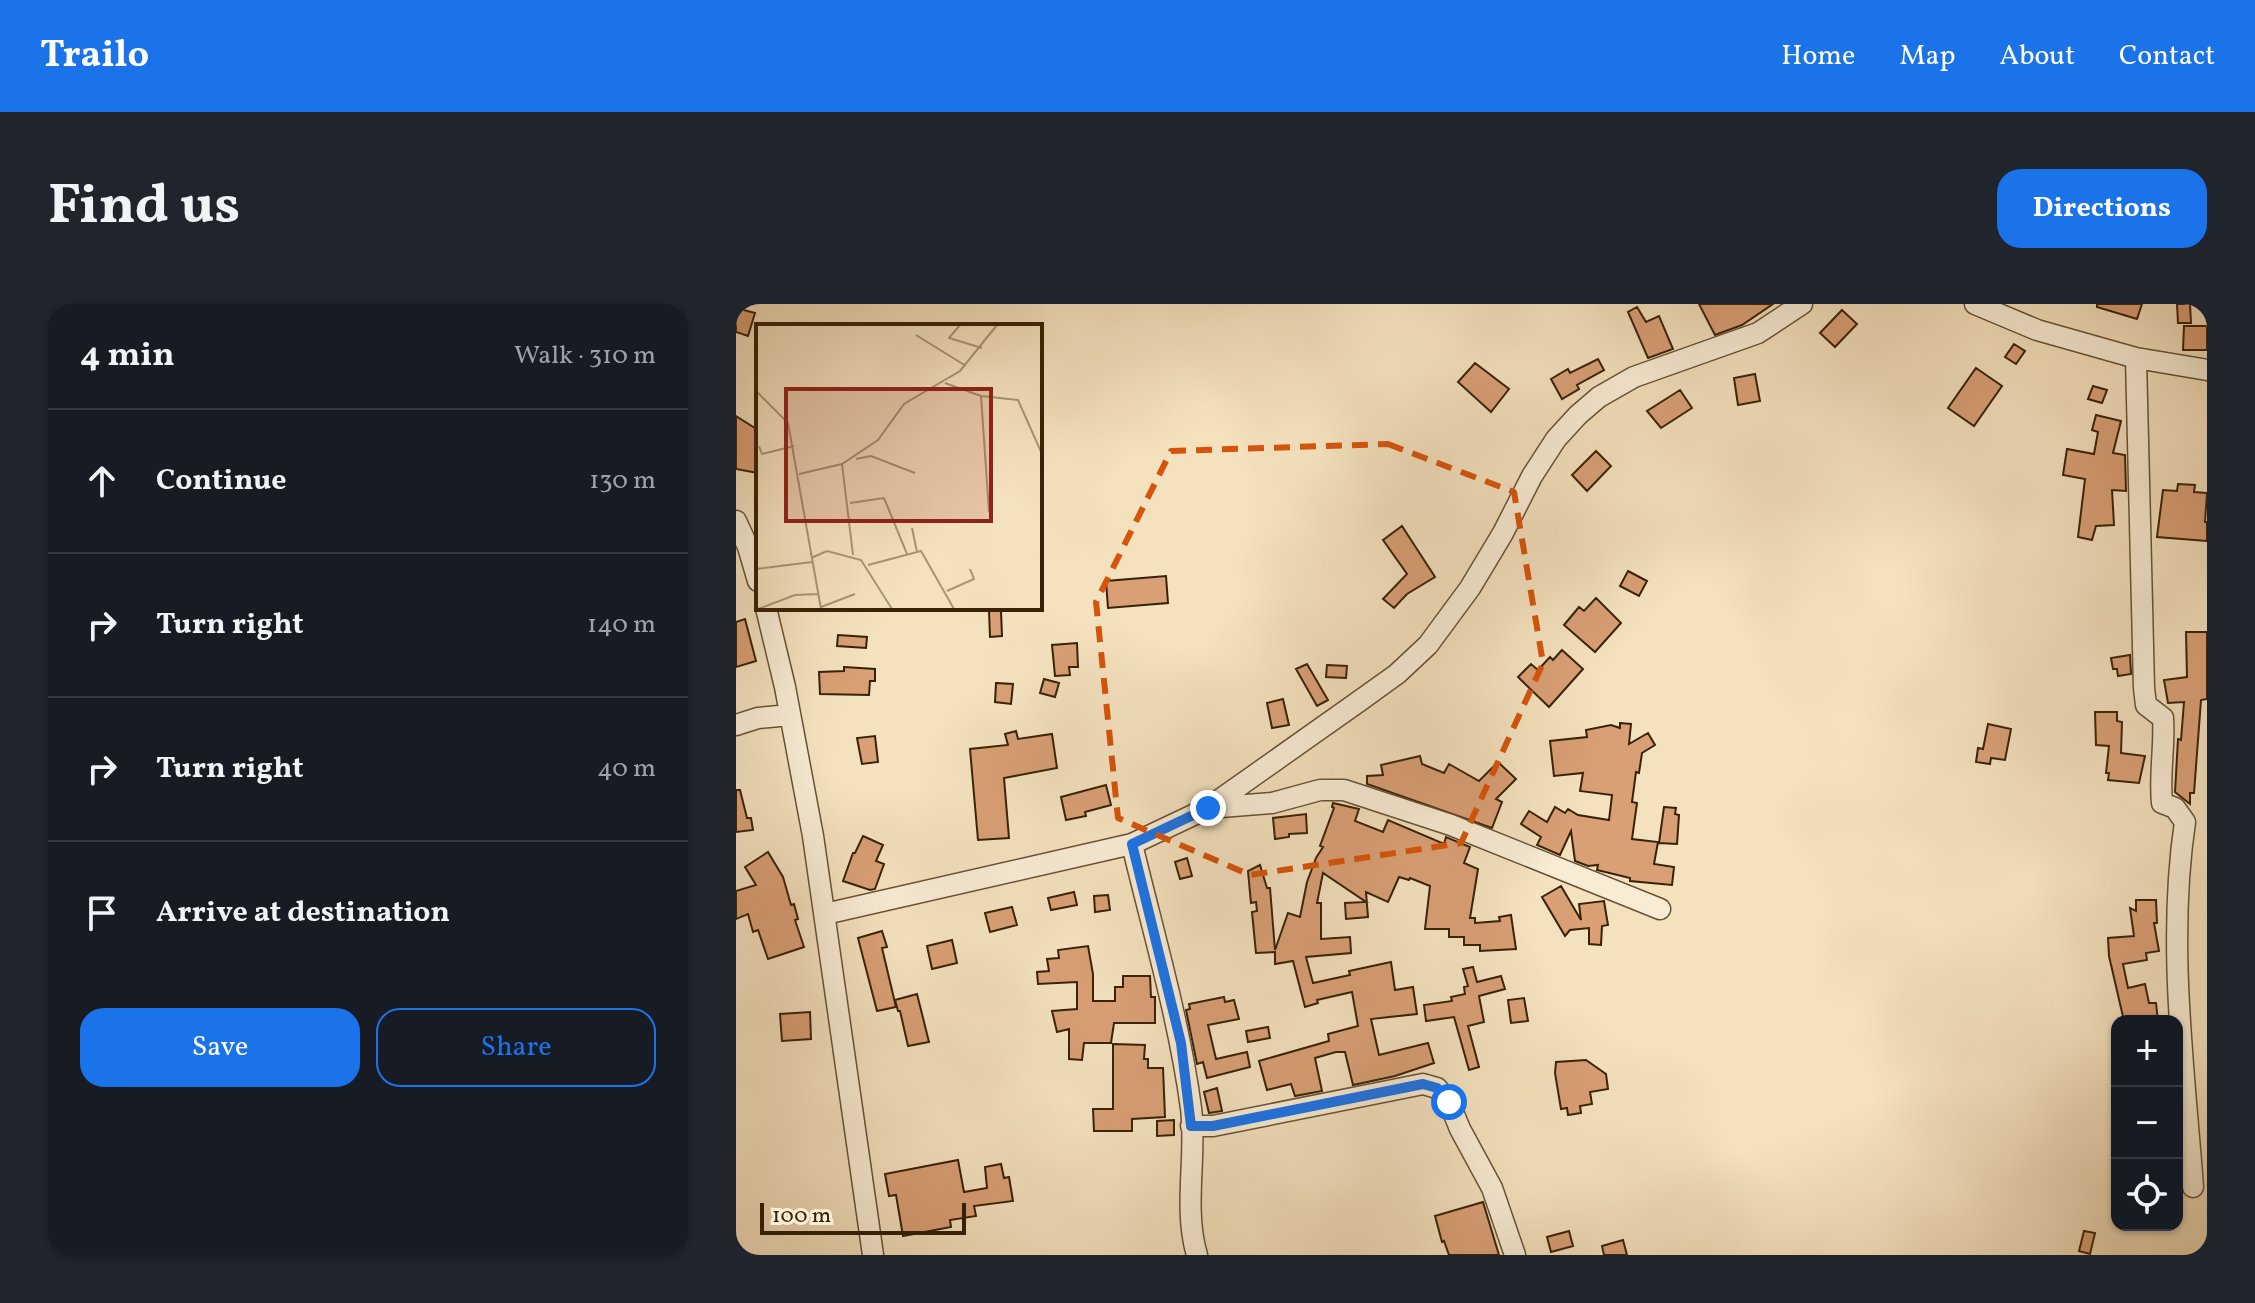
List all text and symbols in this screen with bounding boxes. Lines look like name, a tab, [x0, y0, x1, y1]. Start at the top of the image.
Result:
text: Trailo	[40, 30, 149, 83]
text: Home	[1781, 37, 1855, 76]
text: Map	[1899, 37, 1955, 76]
text: About	[1999, 37, 2075, 76]
text: Contact	[2119, 37, 2215, 76]
text: Find us	[48, 169, 240, 247]
button: Directions	[1997, 169, 2207, 248]
inset map	[756, 324, 1042, 610]
text: 4 min	[80, 333, 175, 380]
text: Walk · 310 m	[514, 338, 656, 374]
icon: ahead	[80, 459, 124, 503]
text: Continue	[156, 460, 287, 502]
text: 130 m	[589, 463, 656, 499]
icon: right	[80, 603, 124, 647]
text: Turn right	[156, 604, 304, 646]
text: 140 m	[587, 607, 656, 643]
icon: right	[80, 747, 124, 791]
text: Turn right	[156, 748, 304, 790]
text: 40 m	[597, 751, 656, 787]
route end	[1190, 790, 1226, 826]
icon: arrive	[80, 891, 124, 935]
text: Arrive at destination	[156, 892, 450, 934]
button: Save	[80, 1008, 360, 1087]
button: Share	[376, 1008, 656, 1087]
map controls	[2111, 1015, 2183, 1231]
button: +	[2111, 1015, 2183, 1087]
route start	[1431, 1084, 1467, 1120]
button: −	[2111, 1087, 2183, 1159]
button: locate	[2111, 1159, 2183, 1231]
scale bar	[760, 1199, 966, 1235]
text: 100 m	[772, 1201, 831, 1232]

